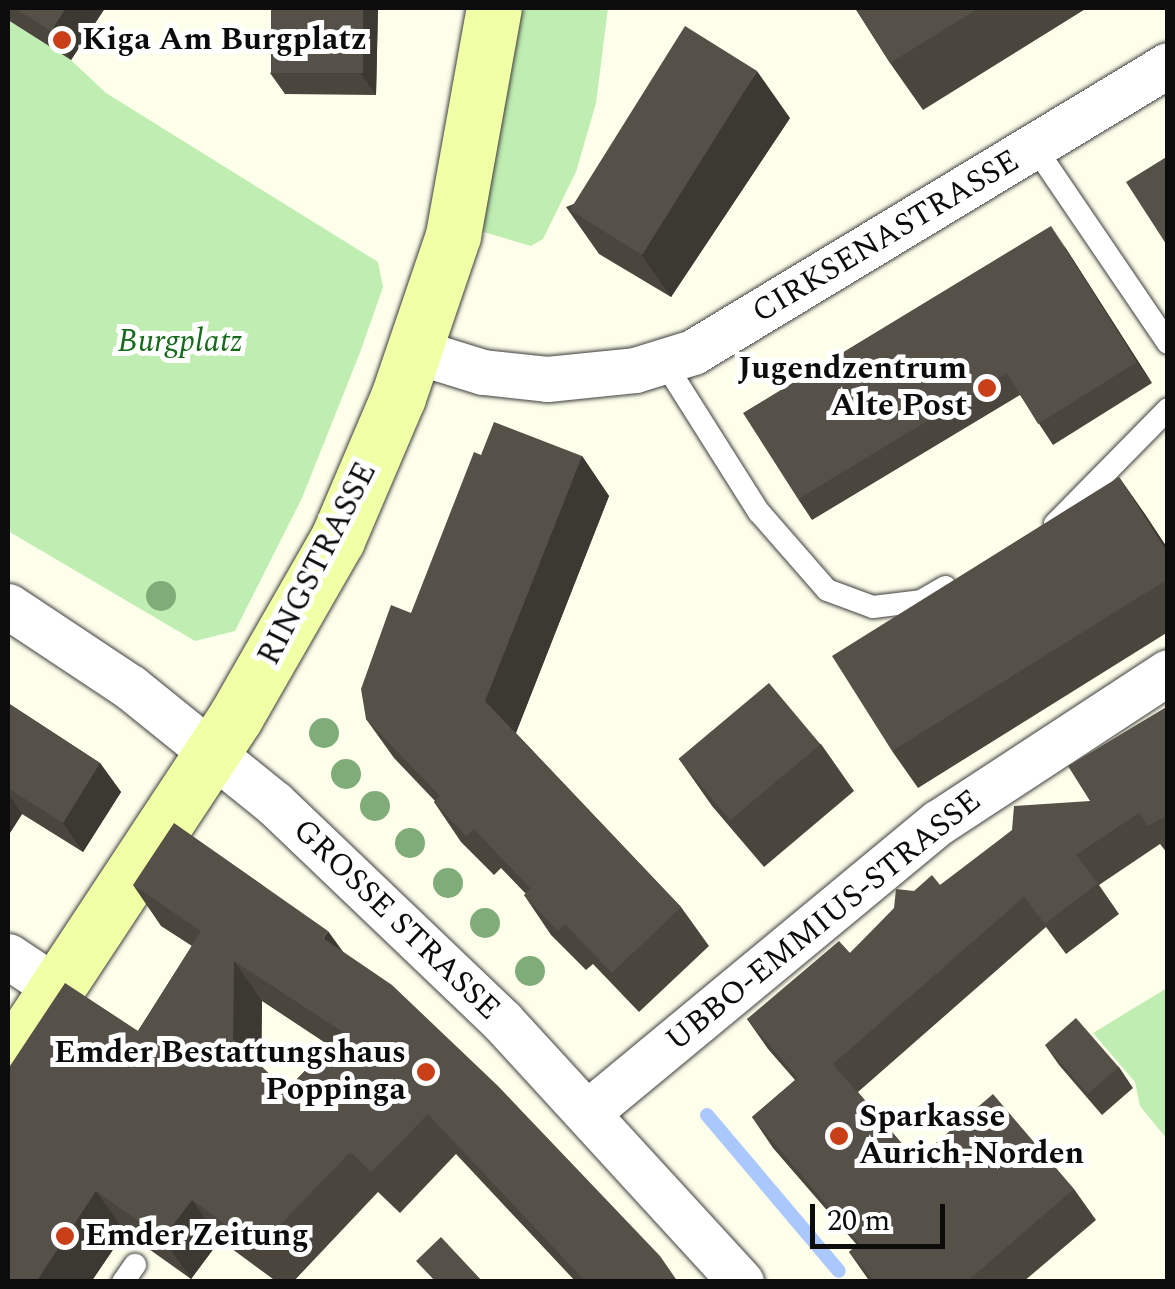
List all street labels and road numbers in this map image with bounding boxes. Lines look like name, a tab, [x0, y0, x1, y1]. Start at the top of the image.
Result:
street label: CIRKSENASTRASSE	[746, 142, 1026, 332]
street label: RINGSTRASSE	[250, 456, 386, 672]
street label: UBBO-EMMIUS-STRASSE	[659, 782, 989, 1060]
street label: GROSSE STRASSE	[284, 811, 508, 1029]

